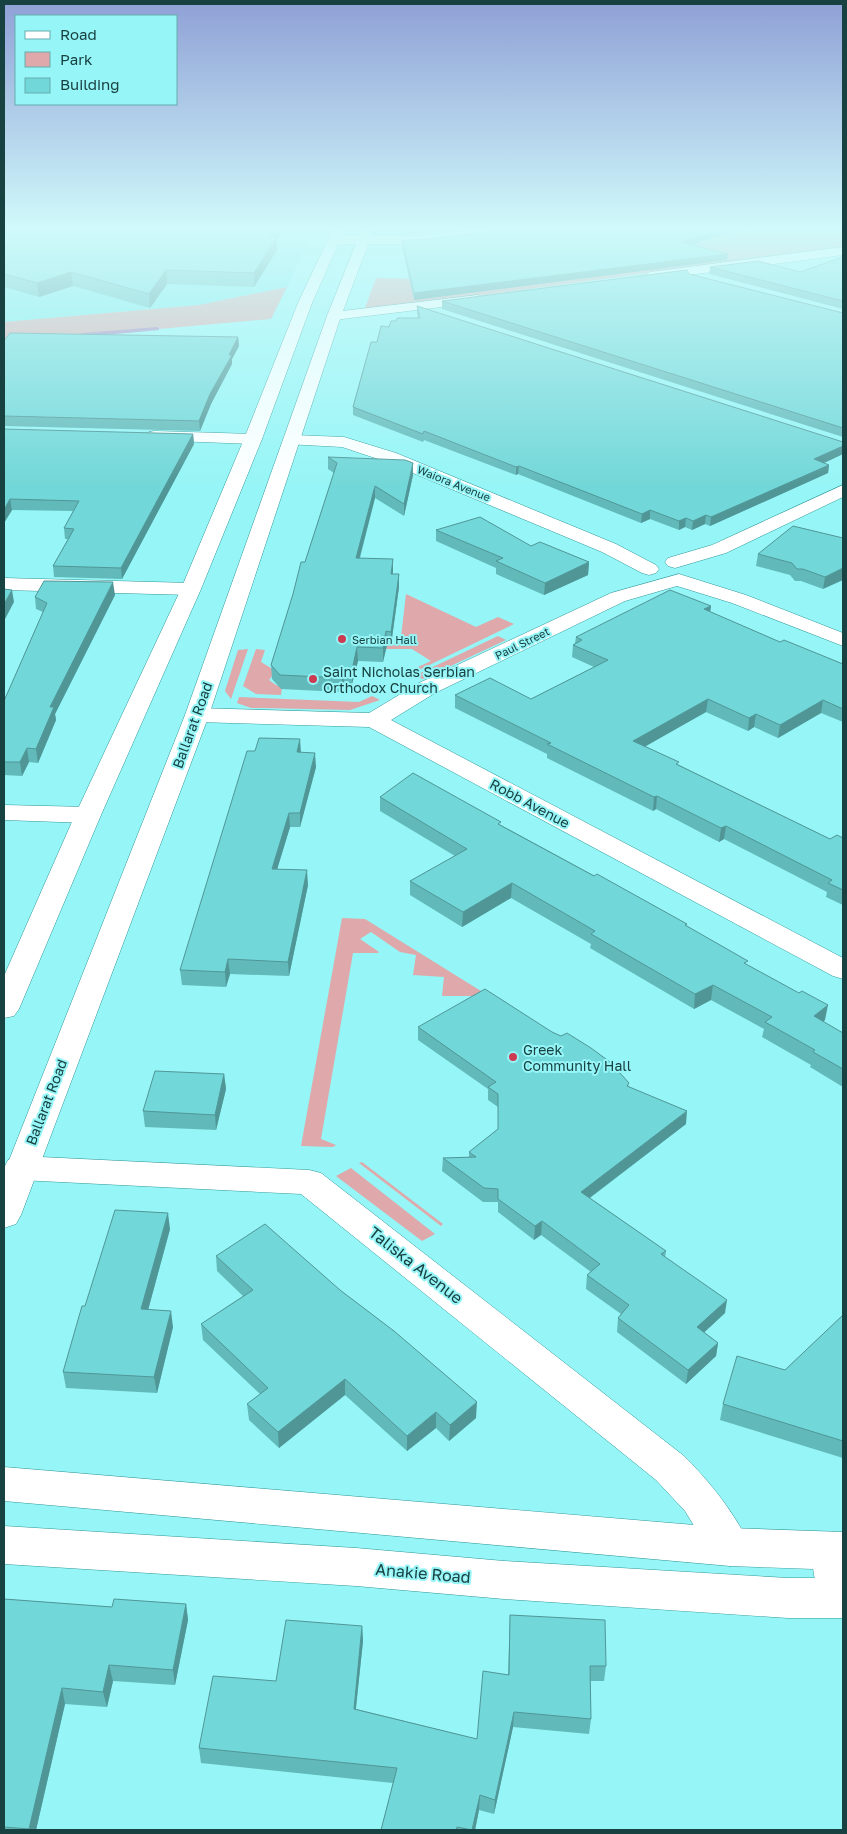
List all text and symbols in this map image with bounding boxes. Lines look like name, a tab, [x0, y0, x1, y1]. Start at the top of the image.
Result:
legend	[15, 15, 178, 105]
text: Road	[60, 25, 97, 43]
text: Park	[60, 50, 93, 68]
text: Building	[60, 75, 120, 93]
street label: Waiora Avenue	[415, 462, 493, 504]
street label: Paul Street	[493, 624, 551, 662]
marker: Serbian Hall	[336, 633, 348, 645]
place label: Serbian Hall	[352, 633, 417, 646]
place label: Saint Nicholas Serbian Orthodox Church	[323, 663, 475, 696]
marker: Saint Nicholas Serbian Orthodox Church	[307, 673, 319, 685]
street label: Ballarat Road	[169, 679, 215, 771]
street label: Robb Avenue	[487, 775, 573, 831]
place label: Greek Community Hall	[523, 1041, 631, 1074]
marker: Greek Community Hall	[507, 1051, 519, 1063]
street label: Ballarat Road	[22, 1057, 70, 1147]
street label: Taliska Avenue	[365, 1222, 467, 1308]
street label: Anakie Road	[375, 1559, 471, 1587]

